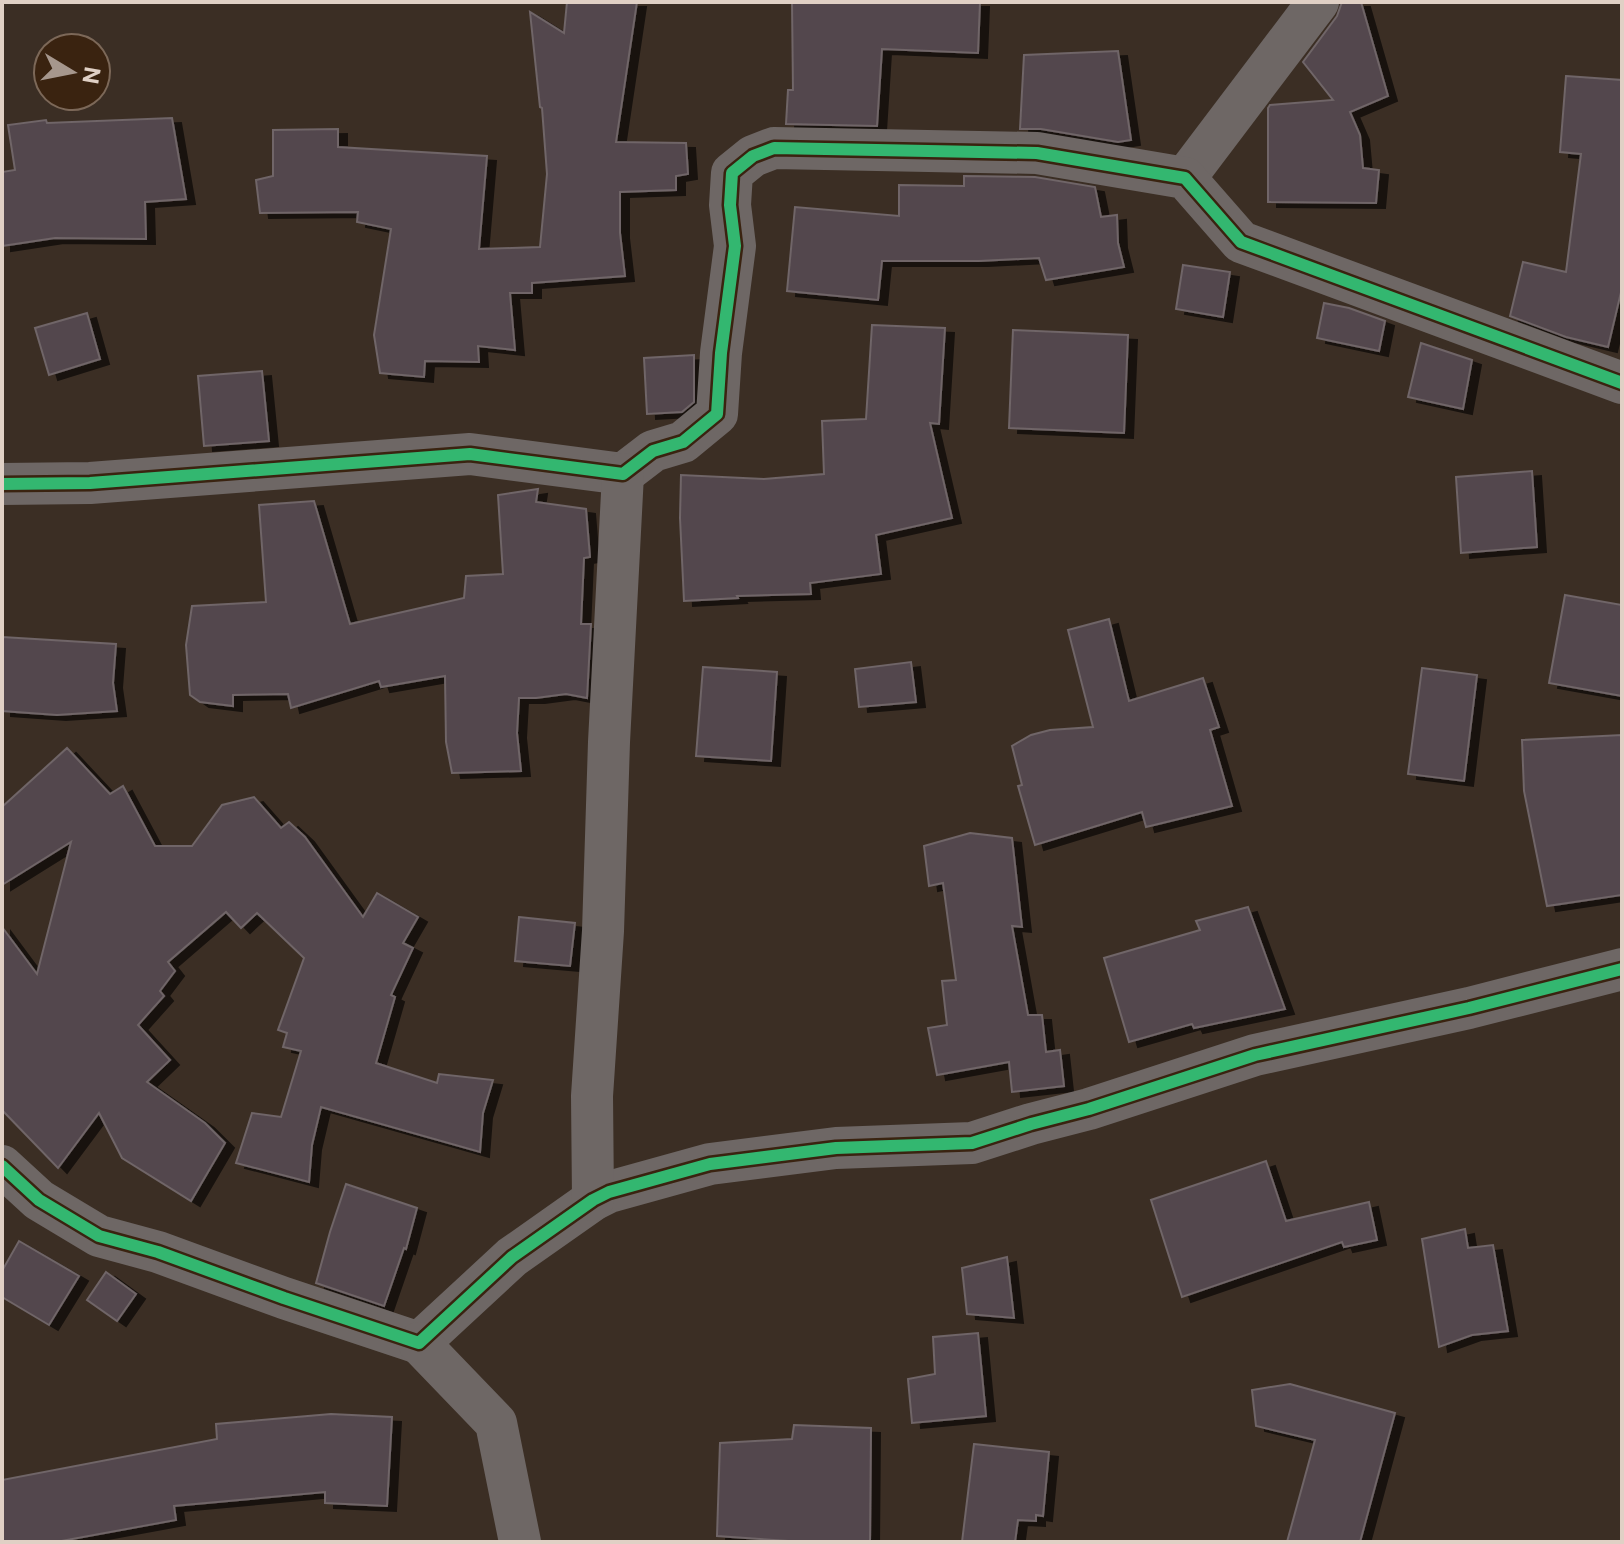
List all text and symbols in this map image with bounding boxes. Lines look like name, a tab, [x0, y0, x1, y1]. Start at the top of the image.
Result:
north arrow	[32, 32, 112, 112]
text: N	[77, 65, 106, 86]

